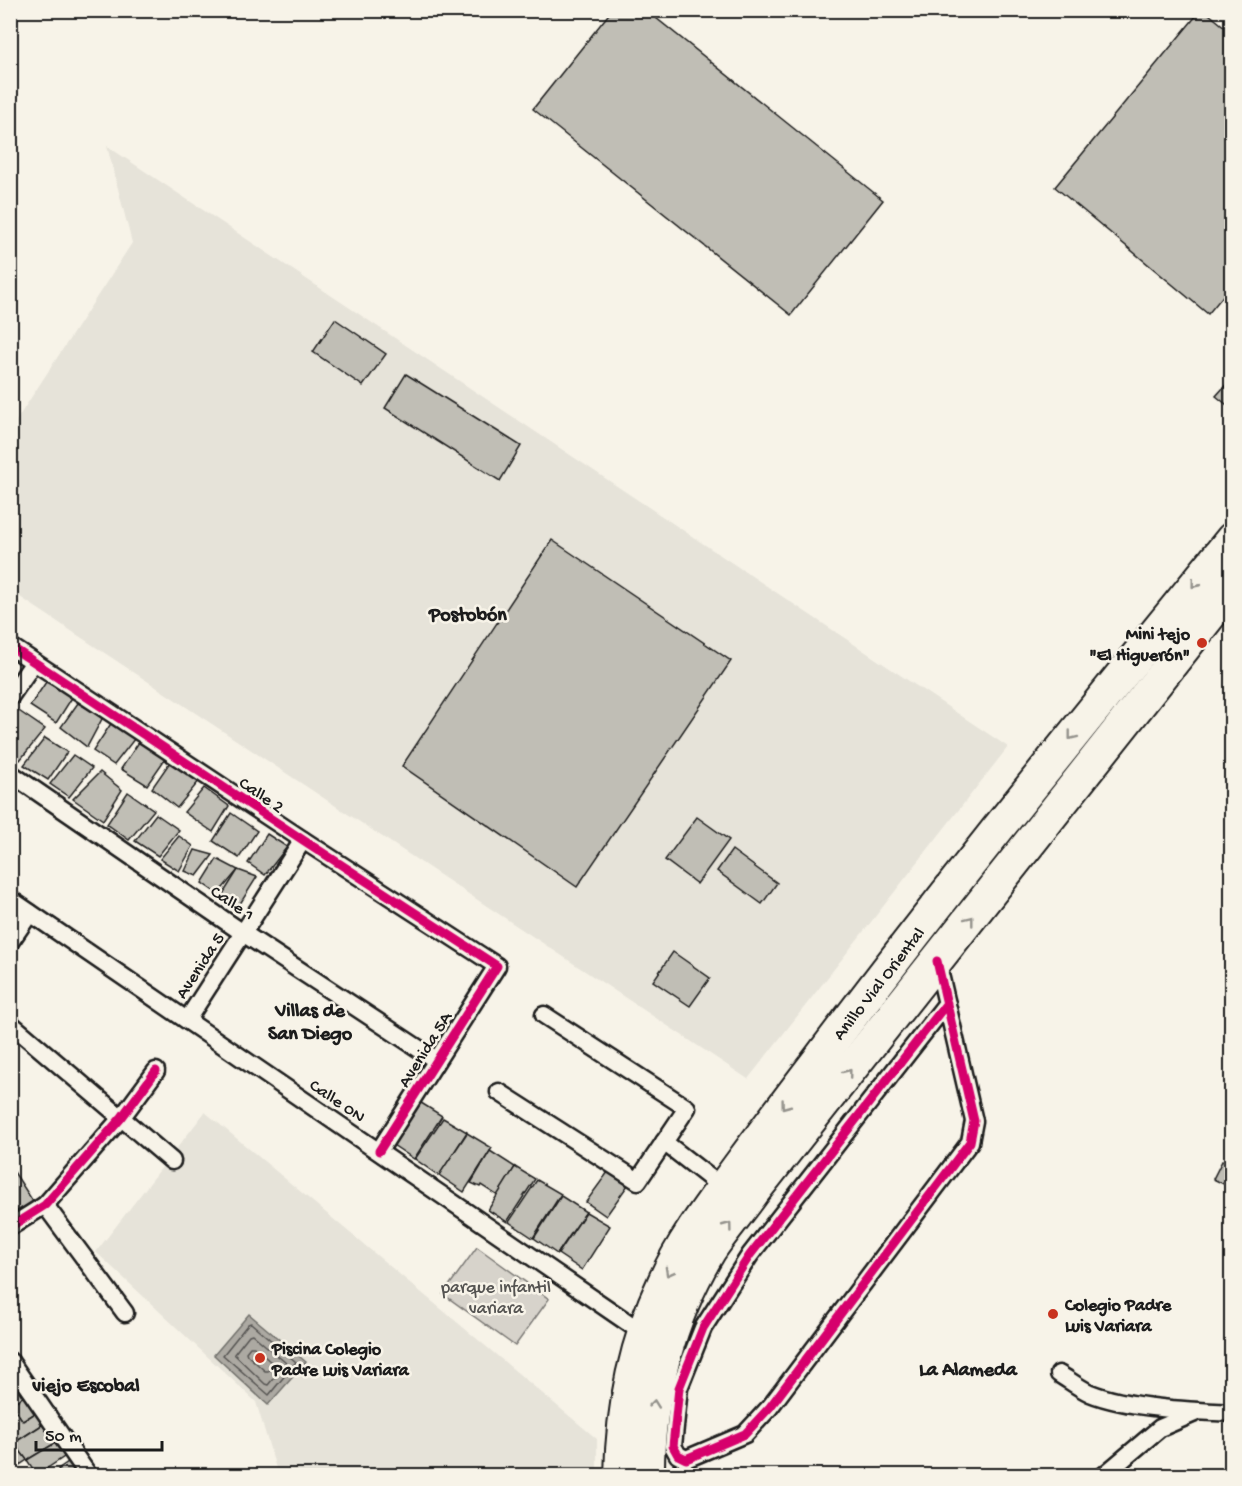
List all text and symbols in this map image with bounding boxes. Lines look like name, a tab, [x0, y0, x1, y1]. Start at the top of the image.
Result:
one-way arrow	[1191, 577, 1202, 588]
district label: Postobón	[428, 605, 507, 628]
place label: Mini tejo "El Higuerón"	[1089, 625, 1191, 667]
marker: Mini tejo "El Higuerón"	[1195, 636, 1209, 650]
one-way arrow	[1069, 729, 1080, 740]
street label: Calle 2	[234, 773, 287, 819]
street label: Calle 1	[206, 882, 258, 926]
one-way arrow	[962, 916, 973, 927]
street label: Anillo Vial Oriental	[830, 924, 930, 1045]
street label: Avenida 5	[172, 929, 230, 1003]
district label: Villas de San Diego	[268, 1001, 353, 1047]
street label: Avenida 5A	[395, 1007, 458, 1092]
one-way arrow	[841, 1068, 852, 1079]
street label: Calle 0N	[305, 1076, 369, 1128]
one-way arrow	[781, 1098, 792, 1109]
one-way arrow	[721, 1222, 732, 1233]
one-way arrow	[665, 1266, 676, 1277]
park label: parque infantil variara	[440, 1278, 551, 1320]
place label: Colegio Padre Luis Variara	[1064, 1296, 1172, 1338]
marker: Colegio Padre Luis Variara	[1046, 1307, 1060, 1321]
place label: Piscina Colegio Padre Luis Variara	[271, 1340, 410, 1382]
marker: Piscina Colegio Padre Luis Variara	[253, 1351, 267, 1365]
district label: La Alameda	[919, 1360, 1018, 1383]
district label: viejo Escobal	[31, 1376, 140, 1399]
one-way arrow	[647, 1400, 660, 1409]
scale bar	[36, 1414, 162, 1452]
text: 50 m	[45, 1427, 82, 1448]

